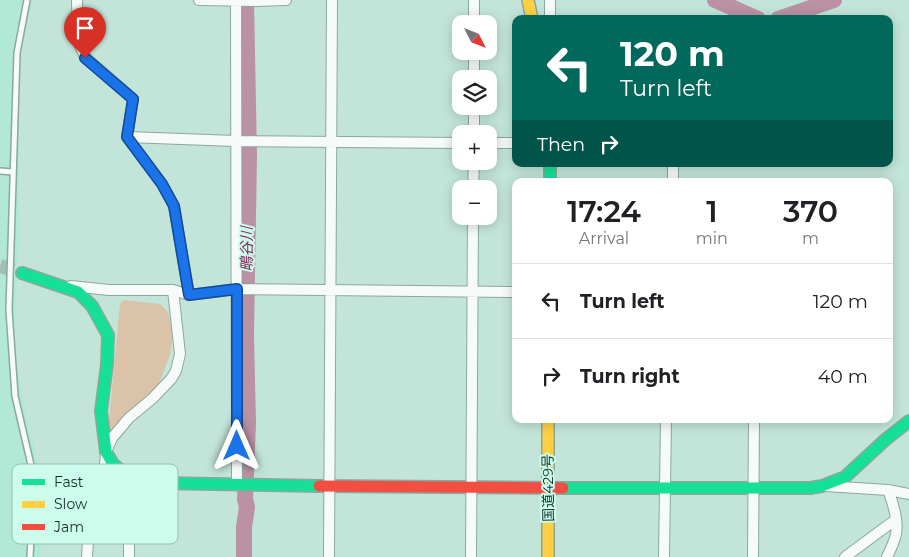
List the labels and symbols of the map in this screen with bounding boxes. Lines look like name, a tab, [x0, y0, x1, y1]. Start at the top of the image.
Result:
pin	[64, 7, 106, 58]
north arrow	[452, 15, 498, 60]
water label: 鴫谷川	[237, 225, 256, 272]
position arrow	[210, 419, 262, 471]
street label: 国道429号	[538, 454, 558, 522]
legend	[12, 464, 178, 544]
text: Fast	[54, 473, 84, 491]
text: Slow	[54, 495, 88, 513]
text: Jam	[53, 518, 84, 536]

